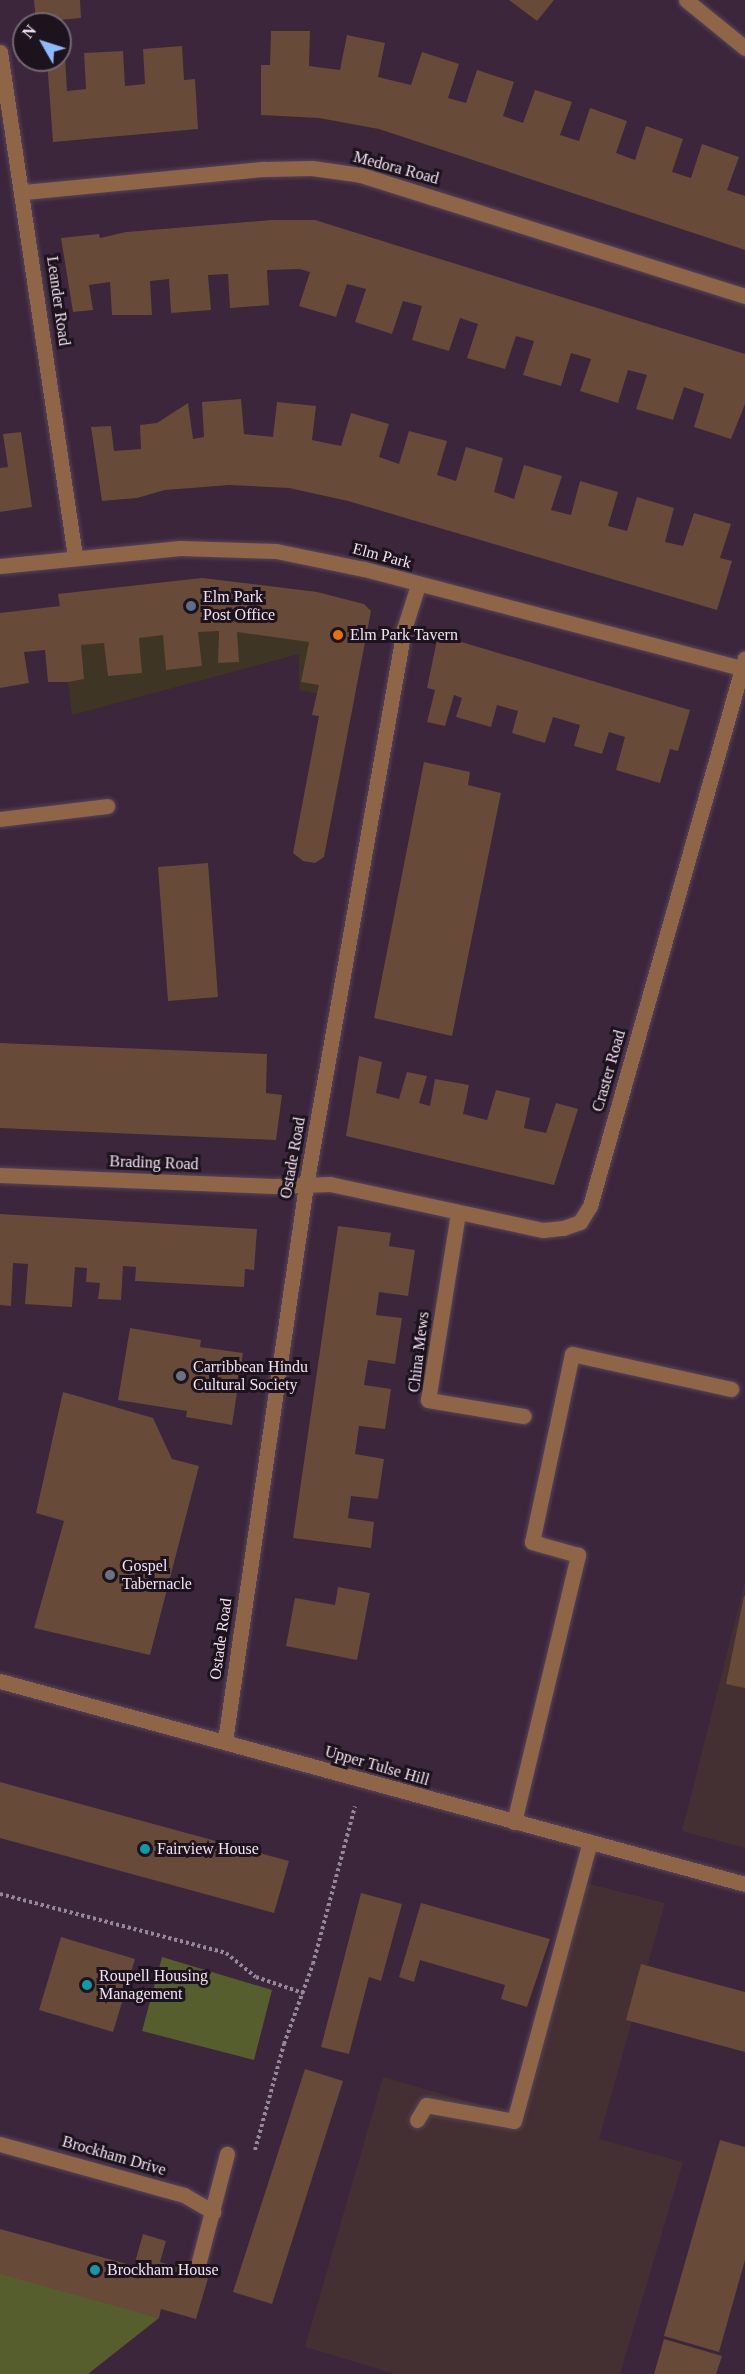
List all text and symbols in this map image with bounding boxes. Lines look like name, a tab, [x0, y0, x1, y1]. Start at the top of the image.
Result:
north arrow	[12, 12, 72, 72]
text: N	[19, 22, 39, 41]
street label: Medora Road	[351, 147, 441, 189]
street label: Leander Road	[42, 255, 74, 347]
street label: Elm Park	[351, 539, 413, 573]
place label: Elm Park Post Office	[203, 587, 275, 625]
marker: Elm Park Post Office	[184, 599, 198, 613]
place label: Elm Park Tavern	[350, 625, 458, 645]
marker: Elm Park Tavern	[331, 628, 345, 642]
street label: Craster Road	[588, 1028, 630, 1114]
street label: Ostade Road	[276, 1116, 310, 1200]
street label: Brading Road	[109, 1152, 199, 1174]
street label: China Mews	[405, 1310, 433, 1394]
place label: Carribbean Hindu Cultural Society	[193, 1357, 308, 1395]
marker: Carribbean Hindu Cultural Society	[174, 1369, 188, 1383]
place label: Gospel Tabernacle	[122, 1556, 192, 1594]
marker: Gospel Tabernacle	[103, 1568, 117, 1582]
street label: Ostade Road	[206, 1597, 236, 1681]
street label: Upper Tulse Hill	[323, 1742, 431, 1790]
place label: Fairview House	[157, 1839, 259, 1859]
marker: Fairview House	[138, 1842, 152, 1856]
place label: Roupell Housing Management	[99, 1966, 208, 2004]
marker: Roupell Housing Management	[80, 1978, 94, 1992]
street label: Brockham Drive	[60, 2132, 168, 2180]
place label: Brockham House	[107, 2260, 219, 2280]
marker: Brockham House	[88, 2263, 102, 2277]

